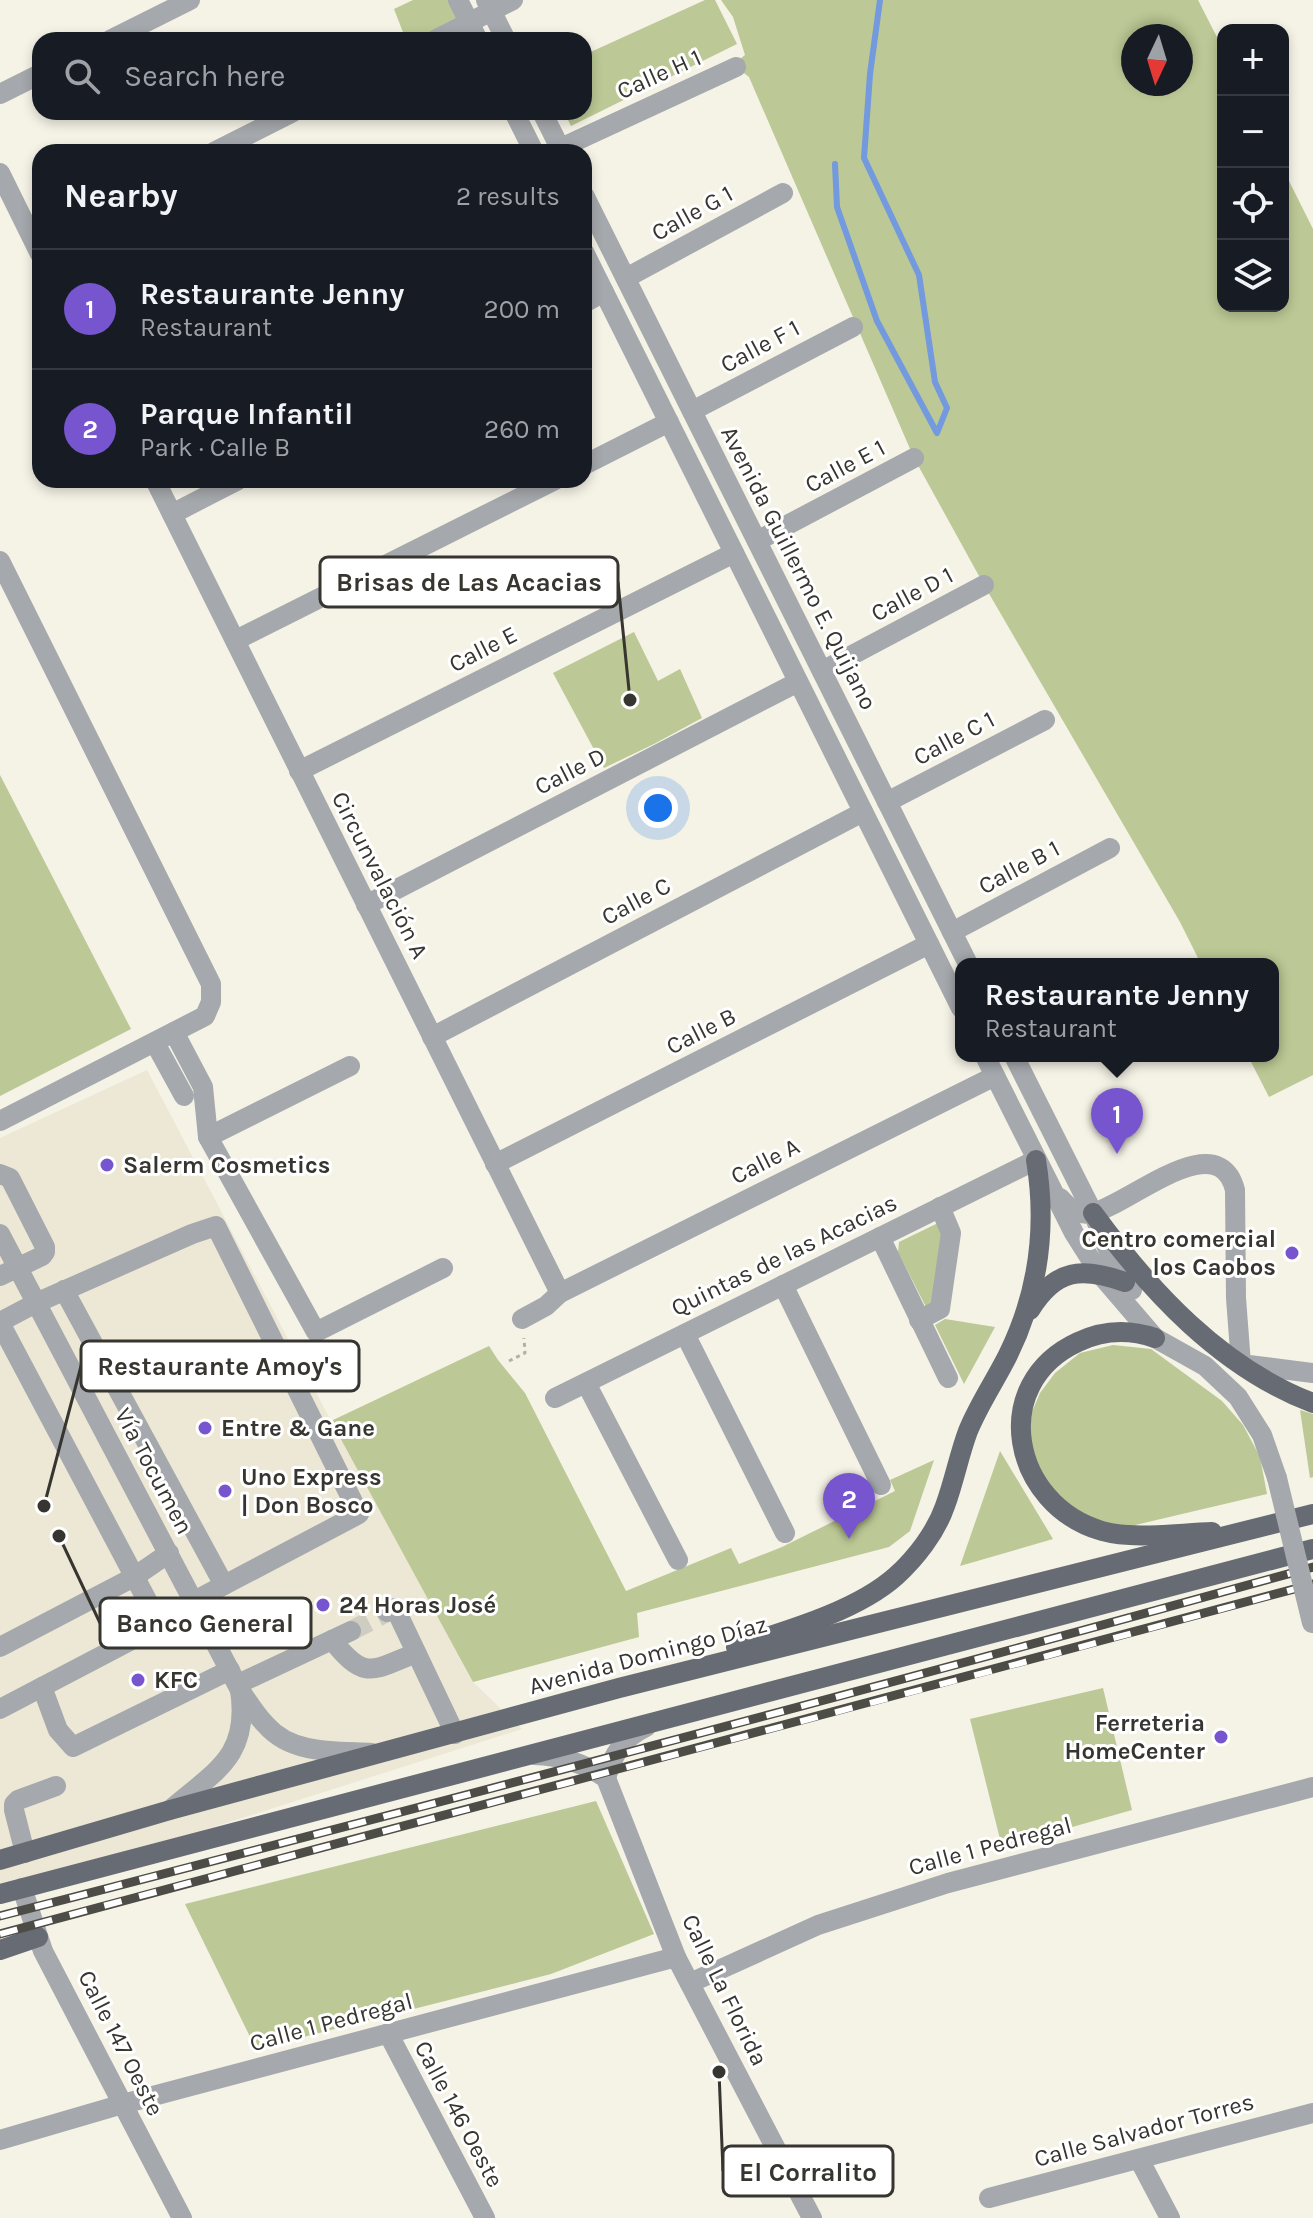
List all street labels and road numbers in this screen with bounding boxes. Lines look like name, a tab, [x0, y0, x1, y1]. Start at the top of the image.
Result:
street label: Calle H 1	[613, 43, 705, 105]
street label: Calle G 1	[647, 179, 737, 247]
street label: Calle F 1	[716, 314, 804, 378]
street label: Avenida Guillermo E. Quijano	[715, 422, 883, 714]
street label: Calle E 1	[800, 433, 890, 499]
street label: Calle D 1	[866, 561, 958, 627]
street label: Calle E	[444, 620, 522, 678]
street label: Calle C 1	[909, 705, 999, 771]
street label: Calle D	[530, 741, 610, 801]
street label: Circunvalación A	[326, 787, 434, 963]
street label: Calle B 1	[974, 834, 1064, 900]
street label: Calle C	[597, 871, 675, 931]
street label: Calle B	[662, 1002, 740, 1060]
street label: Calle A	[726, 1132, 804, 1190]
street label: Quintas de las Acacias	[667, 1188, 901, 1322]
street label: Vía Tocumen	[109, 1403, 199, 1539]
street label: Avenida Domingo Díaz	[526, 1610, 770, 1700]
street label: Calle 1 Pedregal	[906, 1811, 1074, 1881]
street label: Calle La Florida	[676, 1910, 774, 2070]
street label: Calle 147 Oeste	[72, 1966, 170, 2120]
street label: Calle 1 Pedregal	[247, 1987, 415, 2057]
street label: Calle 146 Oeste	[409, 2036, 509, 2192]
street label: Calle Salvador Torres	[1031, 2087, 1257, 2173]

